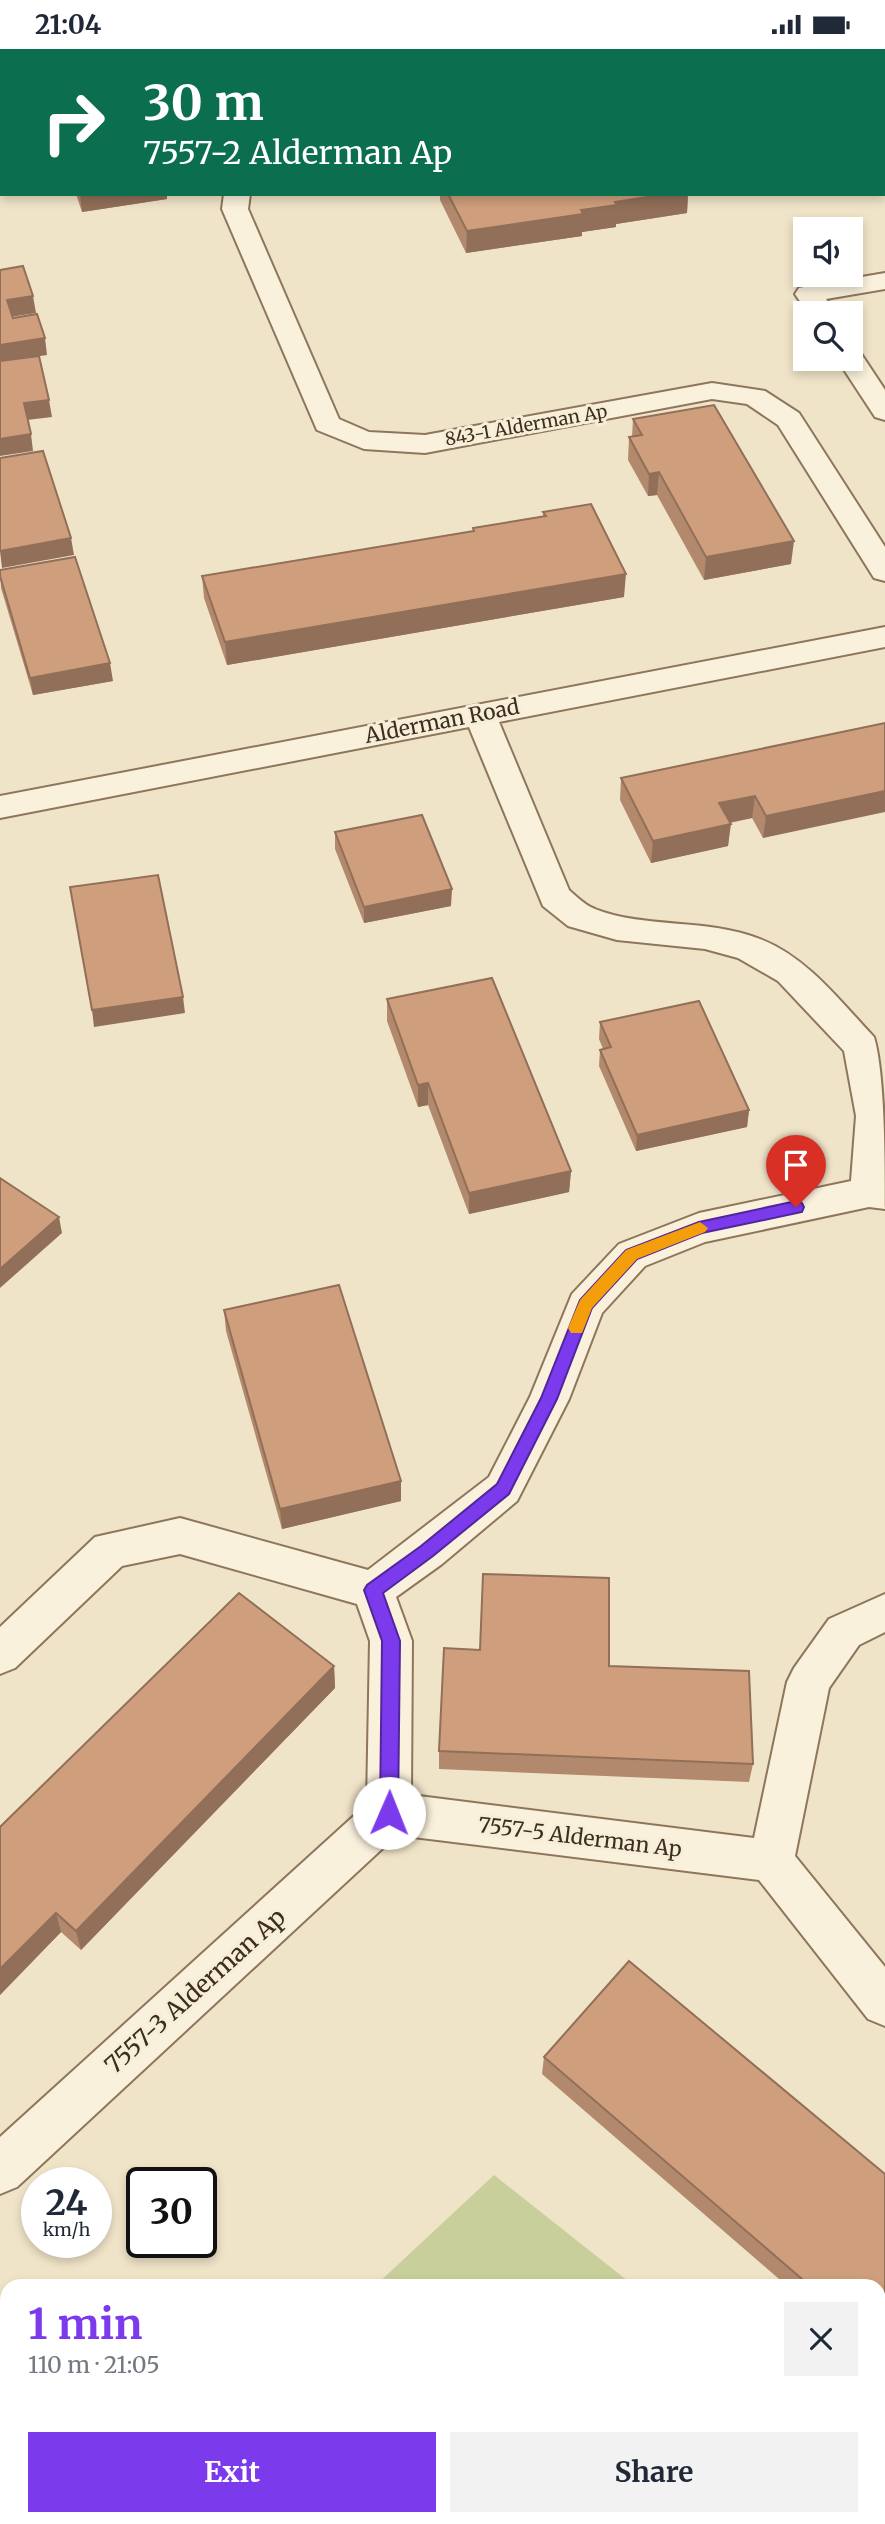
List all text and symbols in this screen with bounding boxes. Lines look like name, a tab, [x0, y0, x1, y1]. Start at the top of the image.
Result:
text: 21:04	[35, 8, 101, 41]
text: 30 m	[143, 72, 264, 133]
icon: right	[28, 77, 119, 168]
text: 7557-2 Alderman Ap	[143, 133, 452, 173]
map controls	[793, 217, 863, 371]
button: sound	[793, 217, 863, 287]
button: search	[793, 301, 863, 371]
street label: 843-1 Alderman Ap	[443, 399, 609, 451]
street label: Alderman Road	[361, 693, 522, 749]
pin	[766, 1135, 826, 1207]
icon: arrive	[777, 1146, 815, 1184]
position arrow	[352, 1776, 426, 1850]
street label: 7557-5 Alderman Ap	[477, 1811, 683, 1863]
street label: 7557-3 Alderman Ap	[98, 1902, 292, 2080]
speed limit sign: 30	[126, 2167, 217, 2258]
text: 24	[45, 2181, 88, 2225]
text: km/h	[43, 2218, 90, 2241]
text: 1 min	[28, 2298, 142, 2350]
button: close	[784, 2302, 858, 2376]
text: 110 m · 21:05	[28, 2350, 160, 2379]
button: Exit	[28, 2432, 436, 2512]
button: Share	[450, 2432, 858, 2512]

